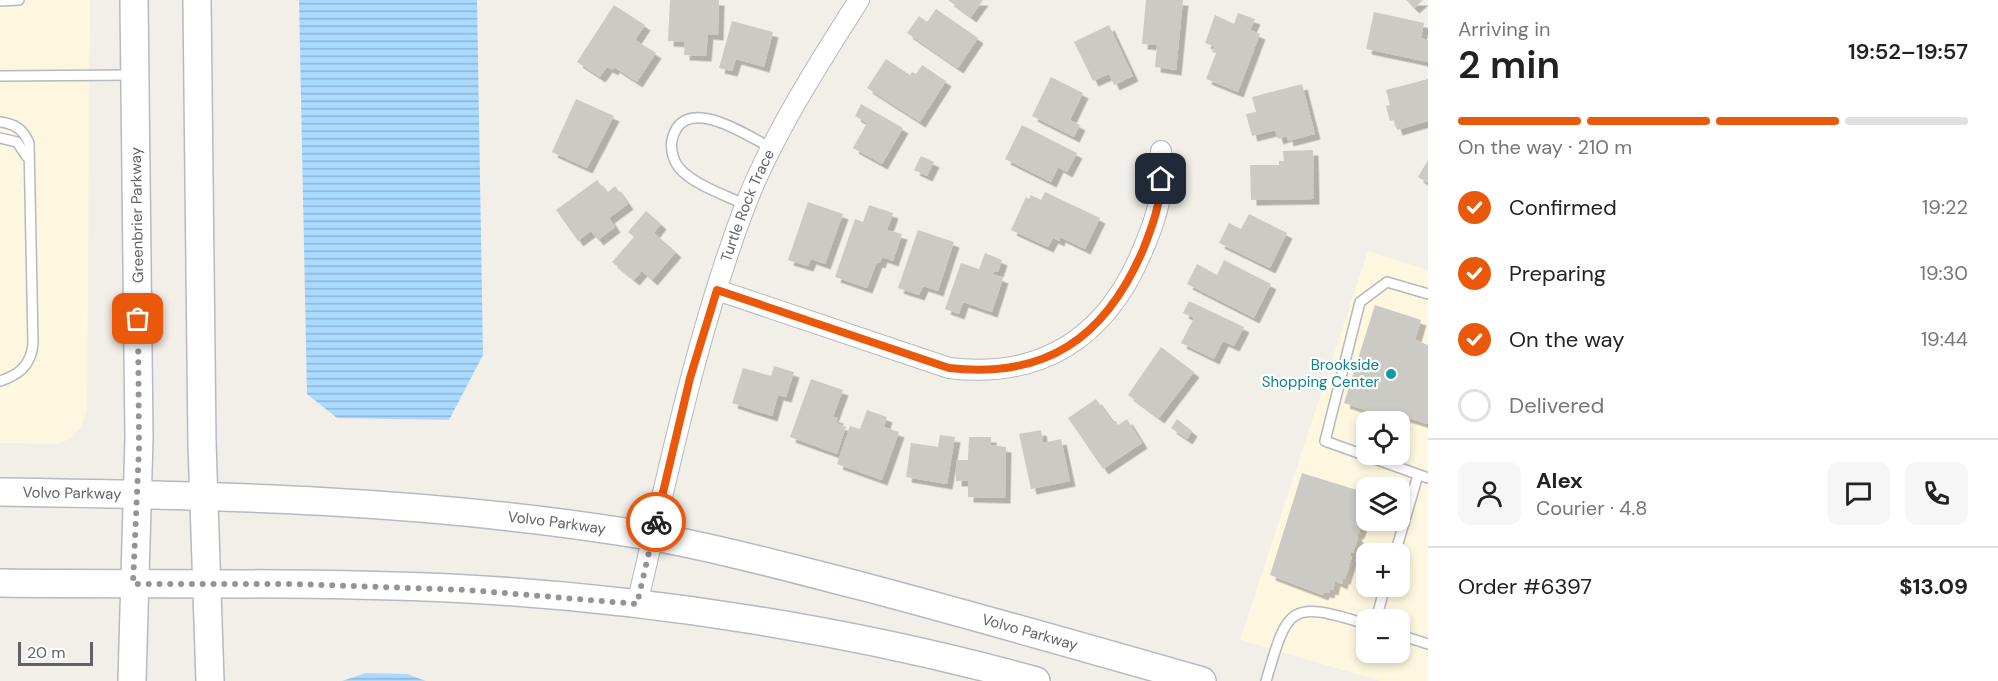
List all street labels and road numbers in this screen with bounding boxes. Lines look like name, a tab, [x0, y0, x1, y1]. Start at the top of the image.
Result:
street label: Greenbrier Parkway	[126, 146, 148, 283]
street label: Turtle Rock Trace	[716, 146, 779, 264]
street label: Volvo Parkway	[22, 482, 122, 504]
street label: Volvo Parkway	[507, 507, 608, 539]
street label: Volvo Parkway	[980, 609, 1081, 655]

